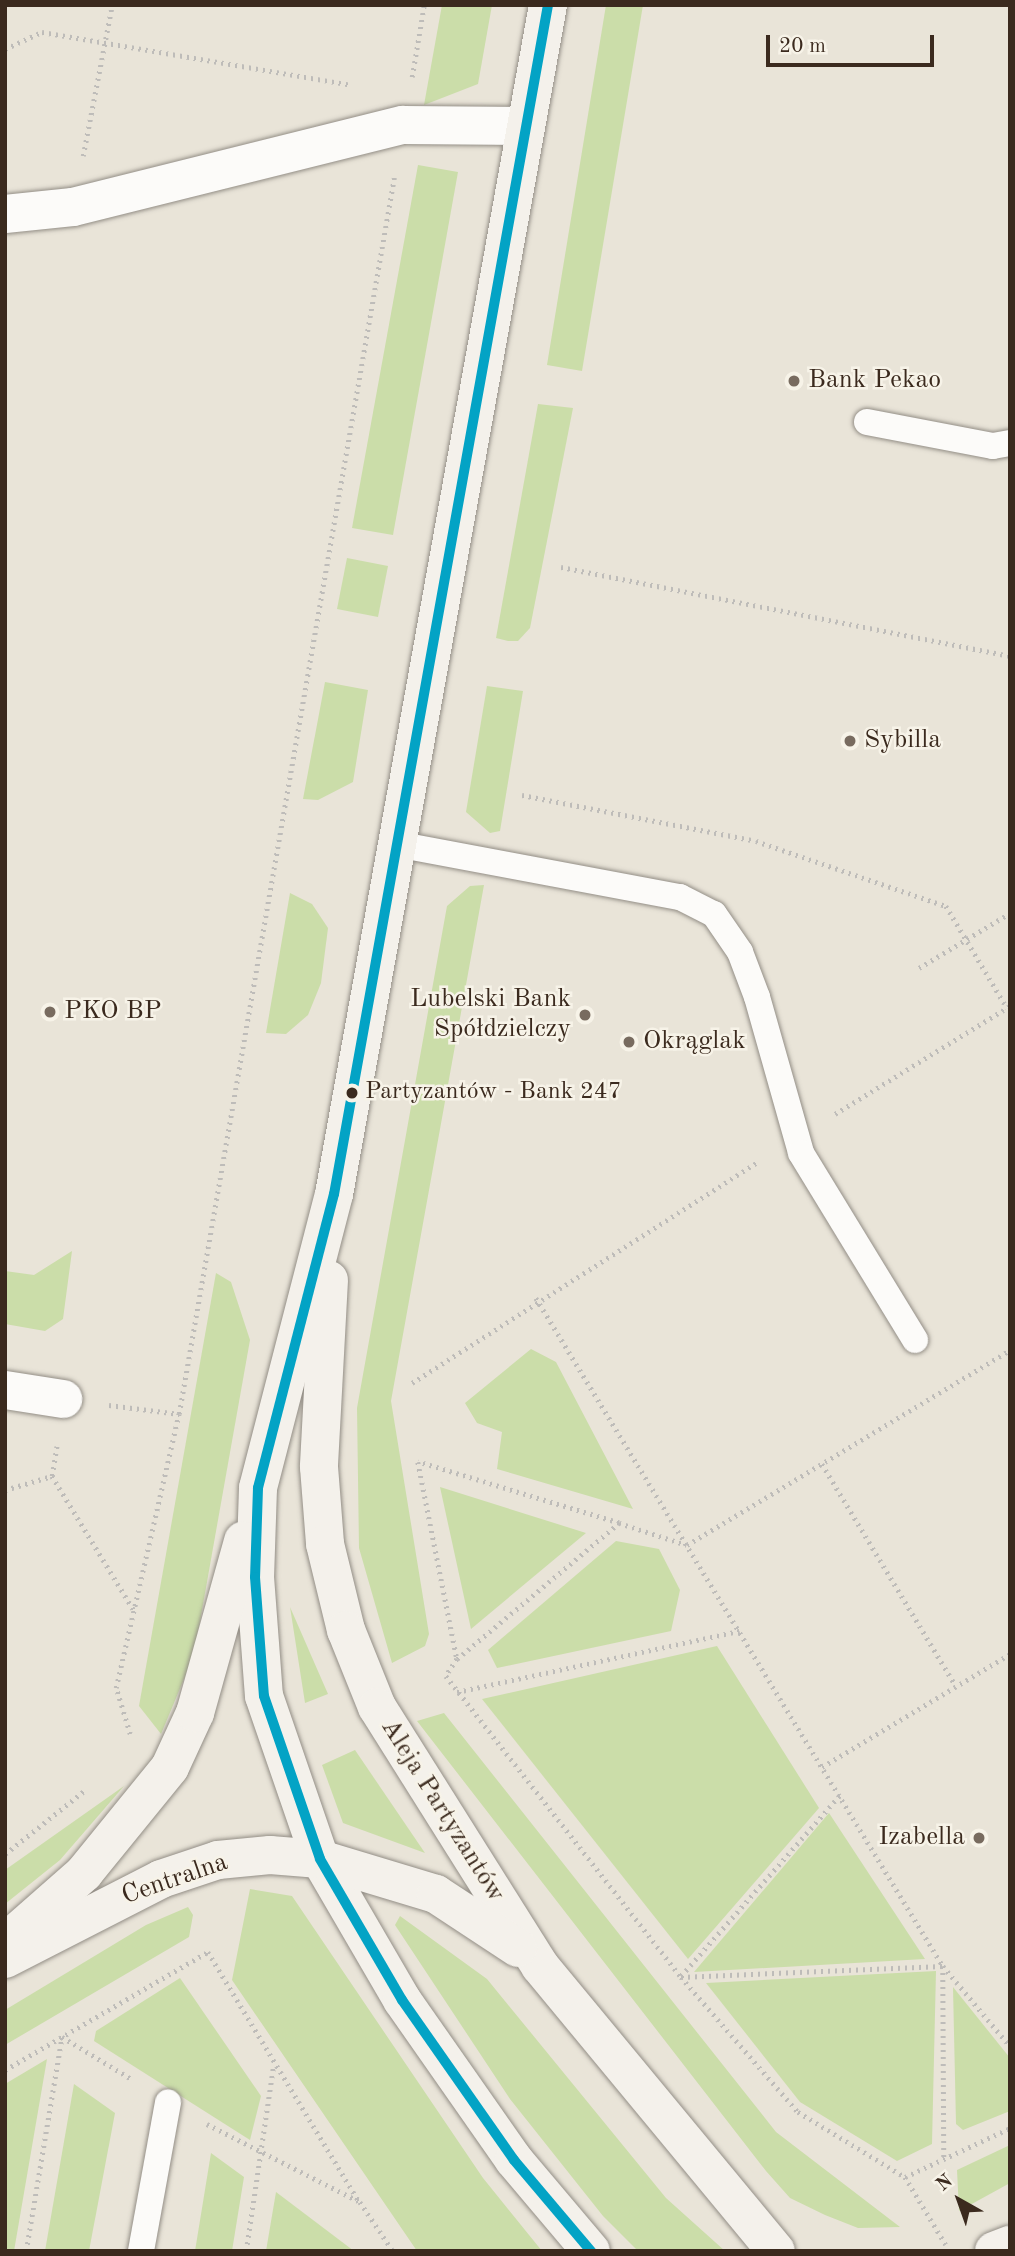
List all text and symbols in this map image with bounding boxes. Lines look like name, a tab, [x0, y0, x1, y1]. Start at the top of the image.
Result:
scale bar	[770, 21, 938, 65]
text: 20 m	[779, 36, 826, 57]
place label: Bank Pekao	[808, 365, 941, 397]
marker: Bank Pekao	[786, 373, 802, 389]
place label: Sybilla	[864, 725, 941, 757]
marker: Sybilla	[842, 733, 858, 749]
place label: Lubelski Bank Spółdzielczy	[410, 984, 571, 1046]
place label: PKO BP	[64, 996, 161, 1028]
marker: PKO BP	[42, 1004, 58, 1020]
marker: Lubelski Bank Spółdzielczy	[577, 1007, 593, 1023]
place label: Okrąglak	[643, 1026, 746, 1058]
marker: Okrąglak	[621, 1034, 637, 1050]
place label: Partyzantów - Bank 247	[365, 1079, 622, 1107]
marker: Partyzantów - Bank 247	[345, 1086, 359, 1100]
street label: Aleja Partyzantów	[373, 1714, 511, 1908]
place label: Izabella	[878, 1822, 965, 1854]
marker: Izabella	[971, 1830, 987, 1846]
street label: Centralna	[118, 1847, 232, 1913]
north arrow	[924, 2165, 994, 2235]
text: N	[934, 2172, 957, 2195]

